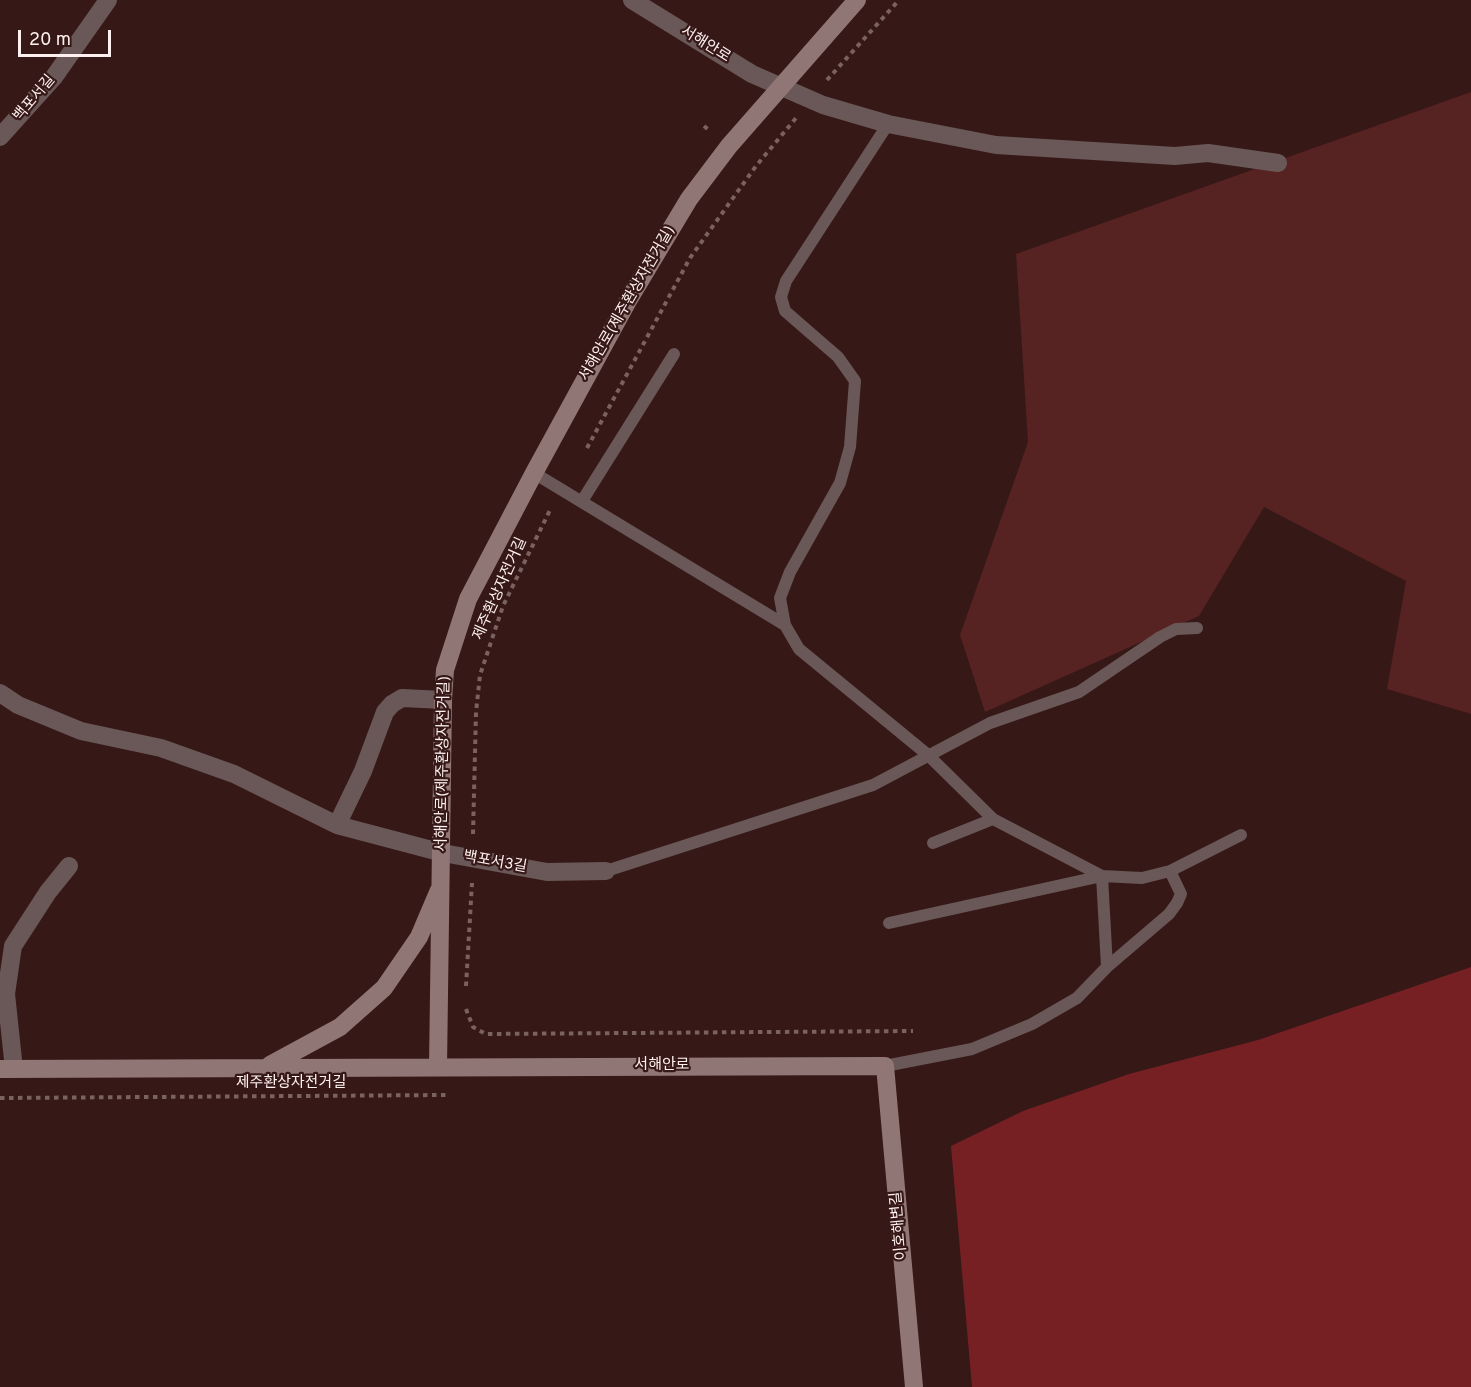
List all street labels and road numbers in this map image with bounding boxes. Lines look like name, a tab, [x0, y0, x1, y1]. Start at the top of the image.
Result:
street label: 서해안로	[677, 23, 733, 67]
street label: 백포서길	[10, 72, 60, 126]
street label: 서해안로(제주환상자전거길)	[576, 223, 680, 385]
street label: 제주환상자전거길	[470, 535, 532, 643]
street label: 서해안로(제주환상자전거길)	[433, 676, 455, 852]
street label: 백포서3길	[462, 849, 528, 877]
street label: 서해안로	[634, 1057, 690, 1075]
street label: 제주환상자전거길	[236, 1075, 346, 1093]
street label: 이호해변길	[888, 1191, 912, 1261]

